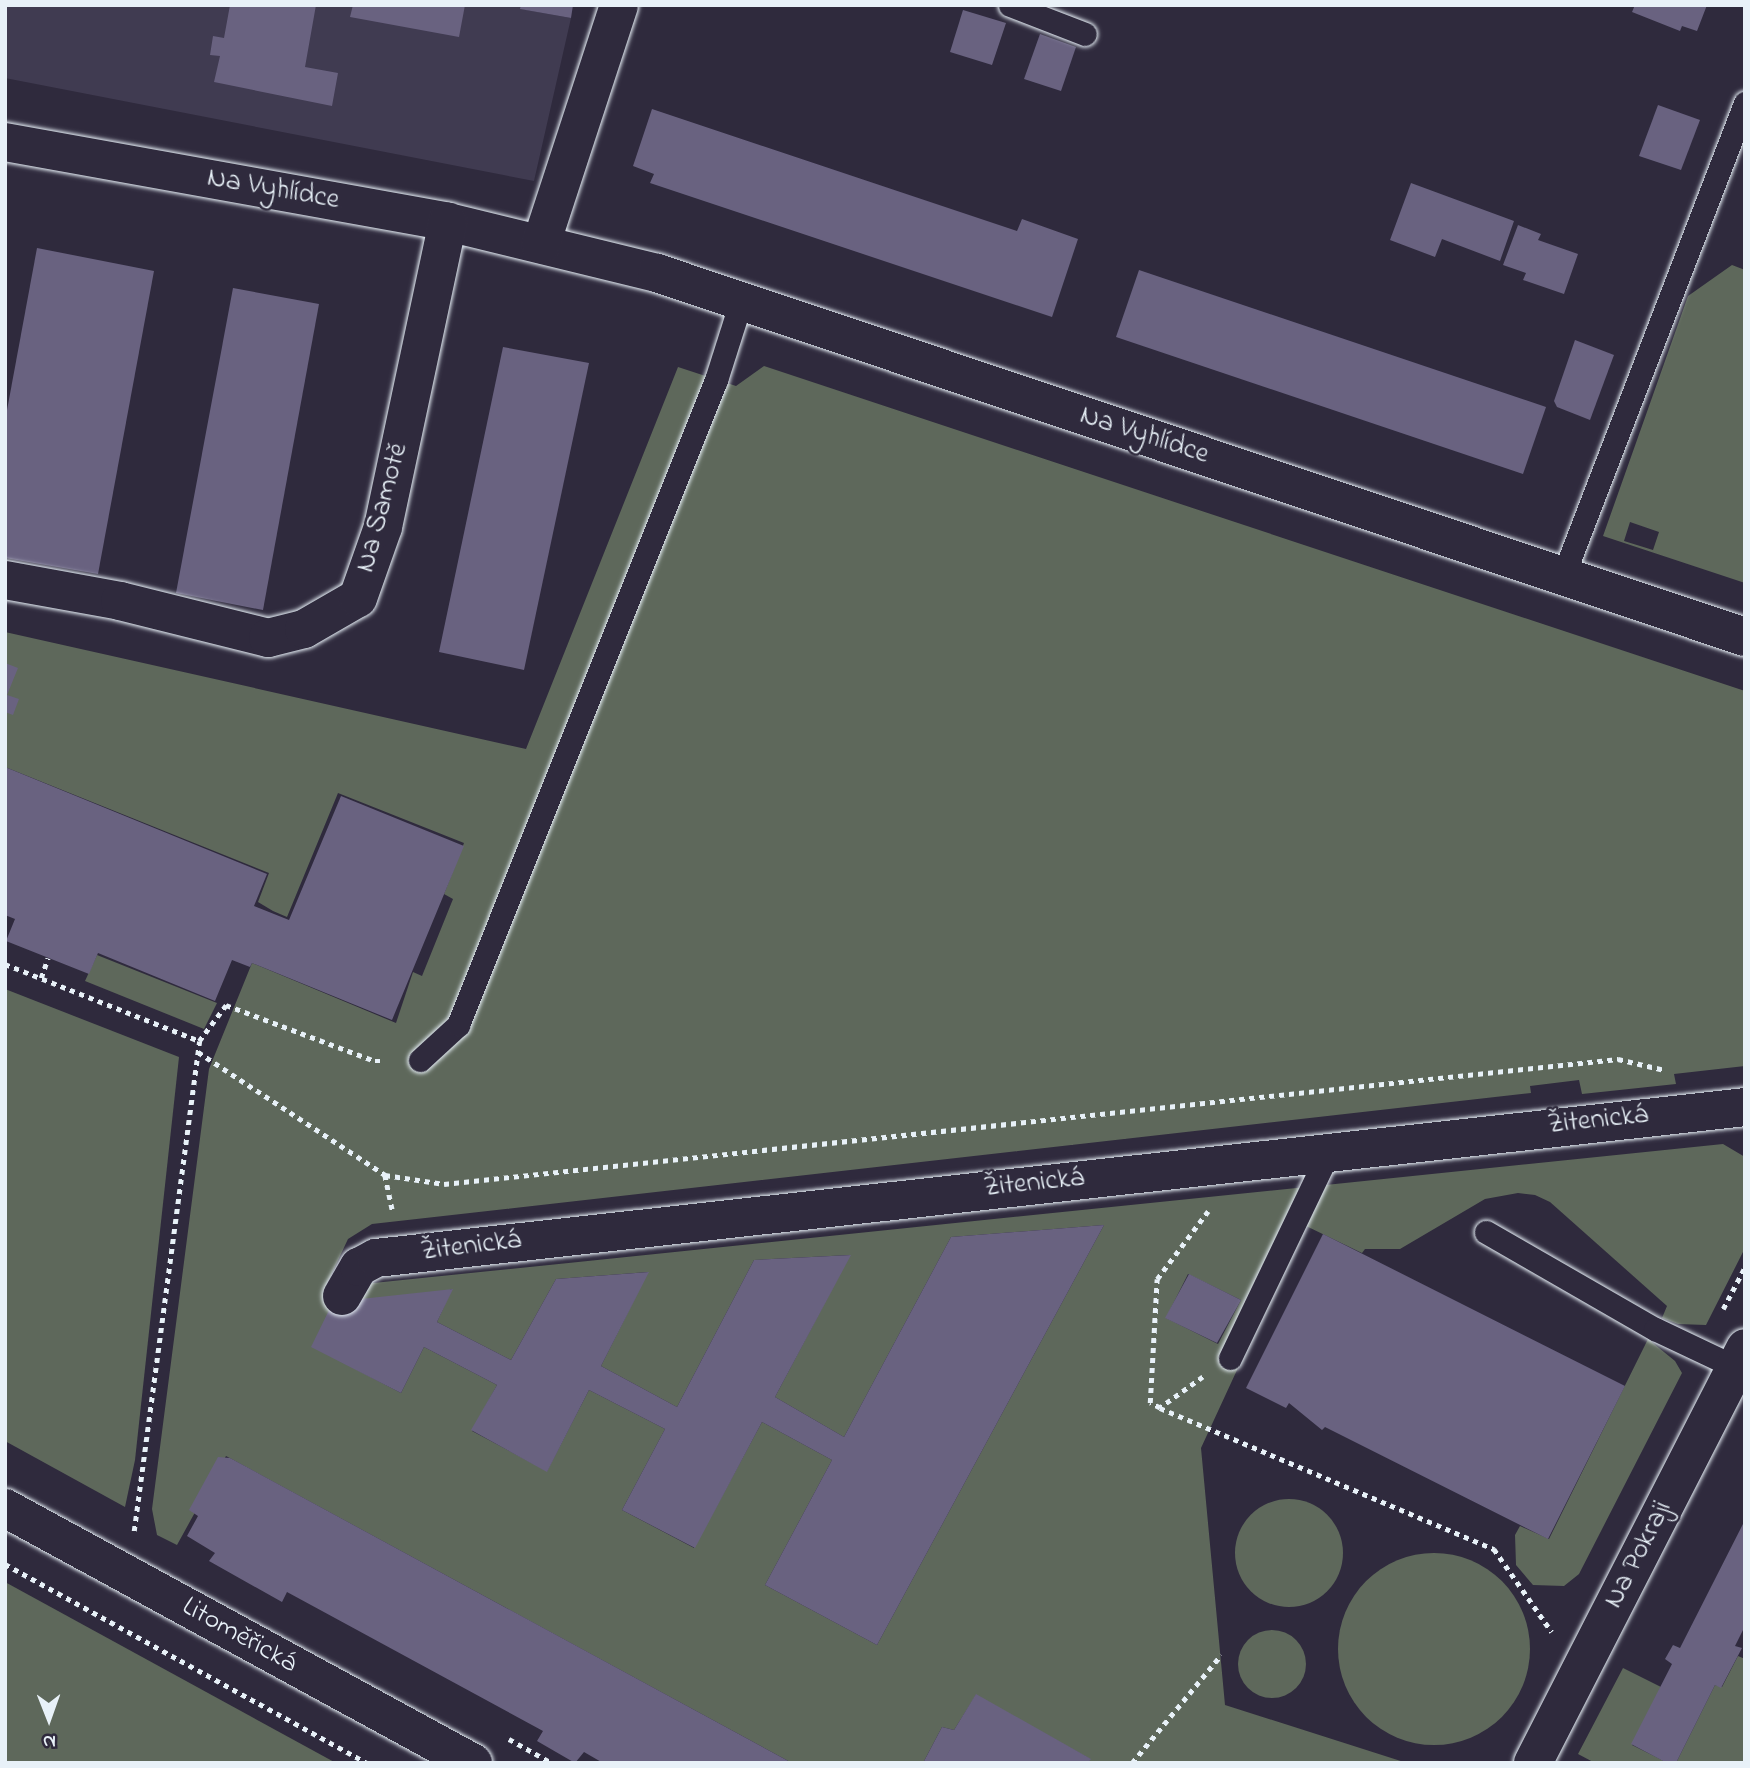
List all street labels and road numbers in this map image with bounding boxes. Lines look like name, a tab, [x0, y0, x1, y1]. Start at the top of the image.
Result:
street label: Na Vyhlídce	[204, 162, 342, 218]
street label: Na Vyhlídce	[1075, 399, 1213, 473]
street label: Na Samotě	[350, 440, 416, 576]
street label: Žitenická	[1546, 1099, 1650, 1143]
street label: Žitenická	[982, 1162, 1086, 1206]
street label: Žitenická	[419, 1224, 523, 1270]
street label: Na Pokraji	[1598, 1496, 1680, 1614]
street label: Litoměřická	[176, 1591, 302, 1681]

